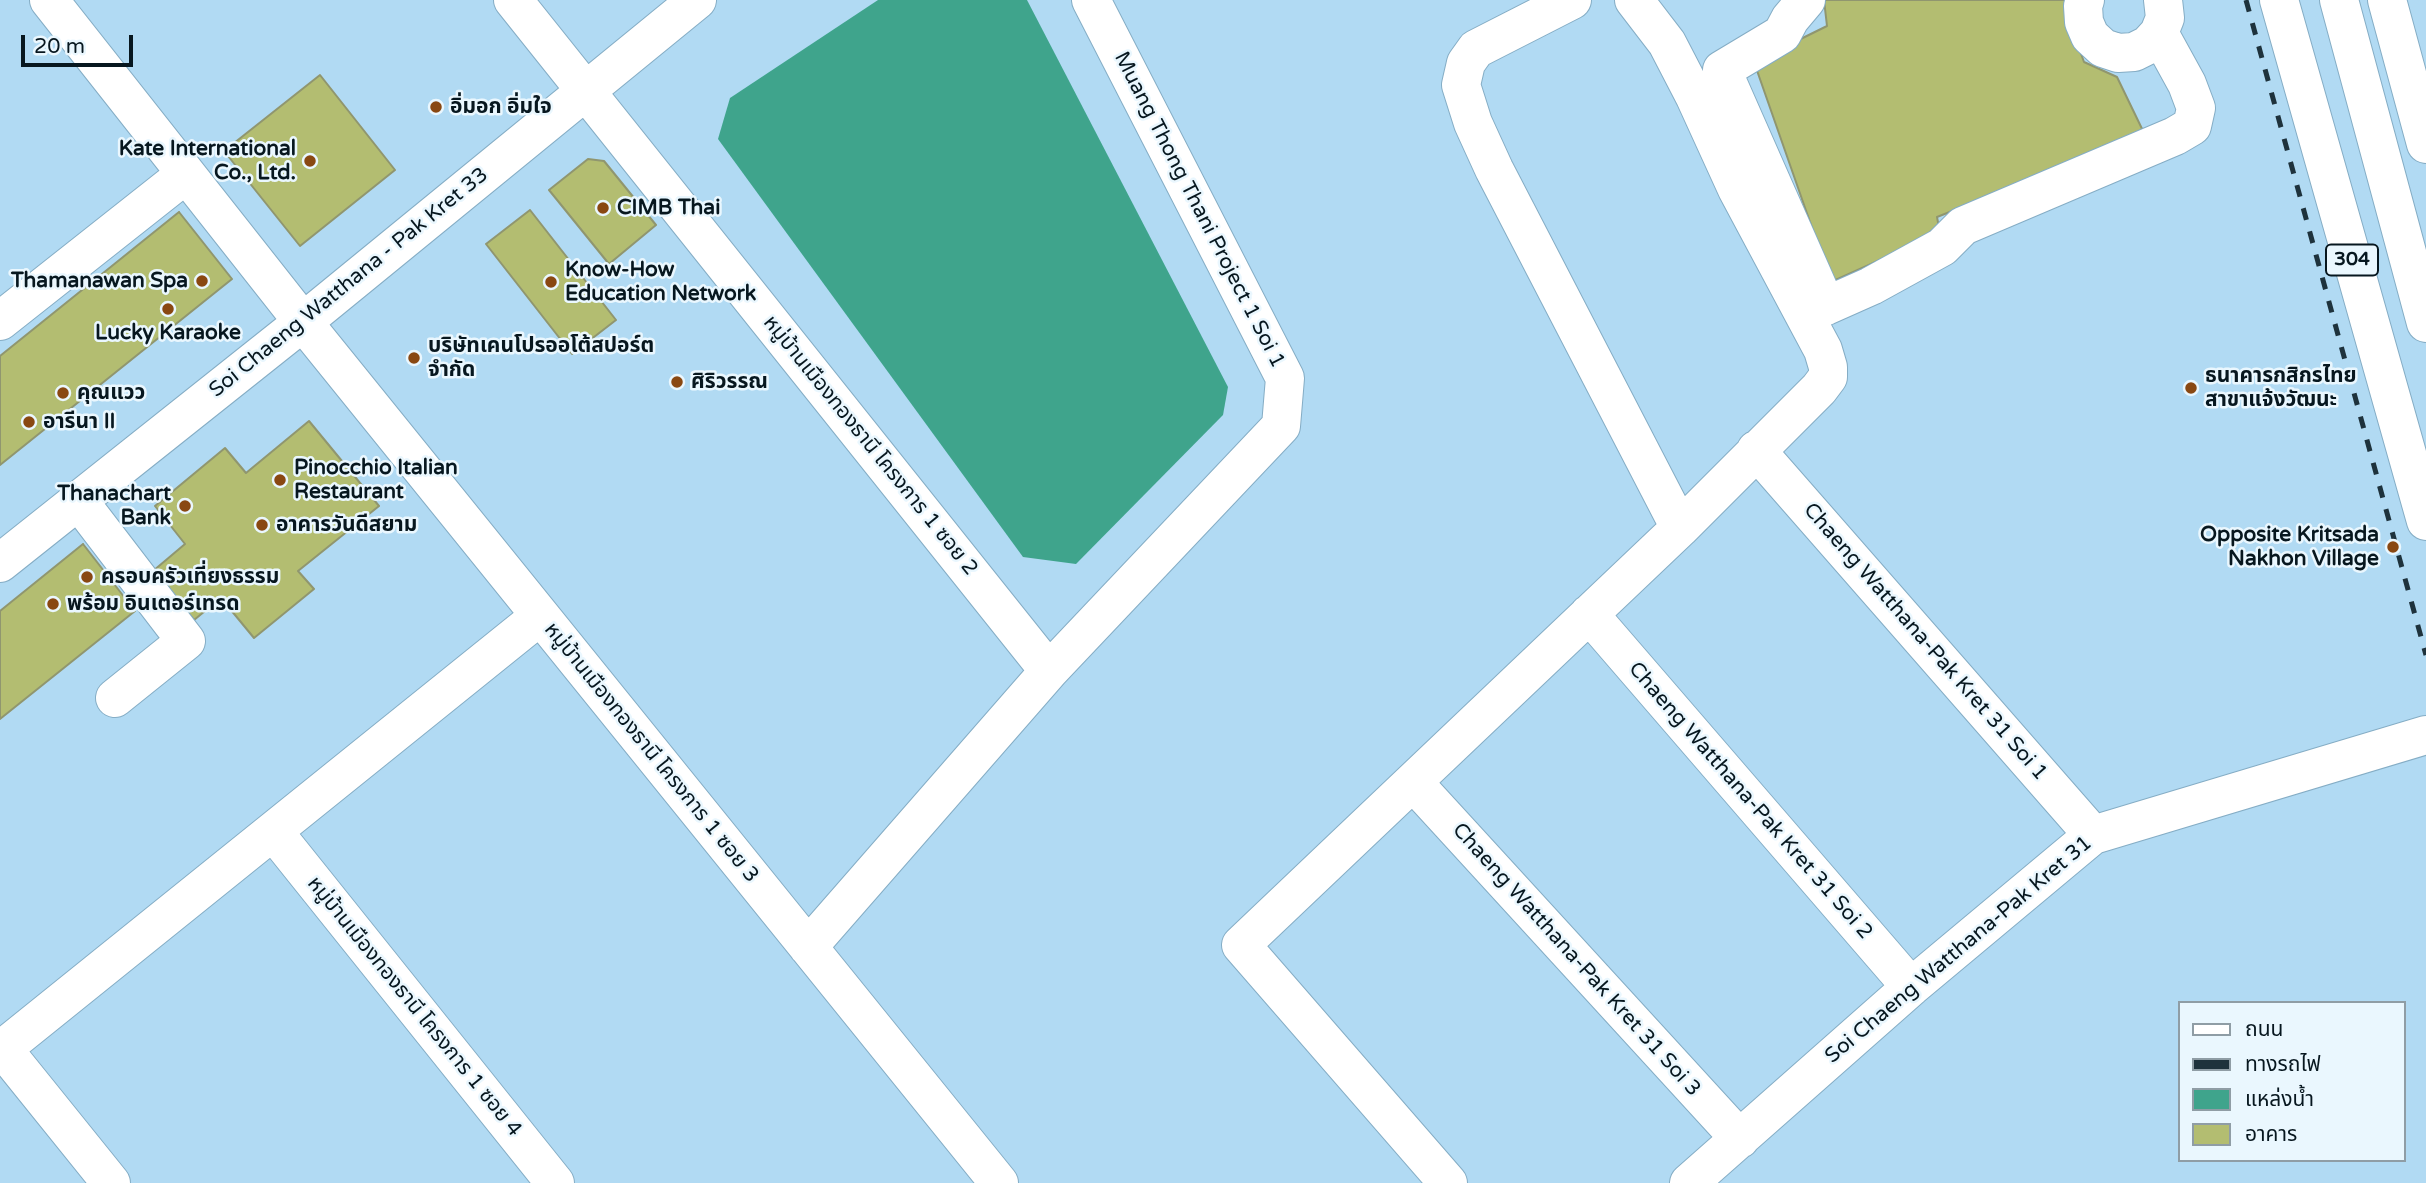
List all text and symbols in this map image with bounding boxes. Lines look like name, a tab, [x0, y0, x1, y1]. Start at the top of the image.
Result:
scale bar	[24, 21, 136, 65]
text: 20 m	[34, 34, 85, 59]
street label: Muang Thong Thani Project 1 Soi 1	[1108, 48, 1290, 372]
place label: อิ่มอก อิ่มใจ	[450, 94, 552, 120]
marker: อิ่มอก อิ่มใจ	[428, 99, 444, 115]
place label: Kate International Co., Ltd.	[119, 136, 296, 186]
marker: Kate International Co., Ltd.	[302, 153, 318, 169]
street label: Soi Chaeng Watthana - Pak Kret 33	[205, 163, 493, 403]
place label: CIMB Thai	[617, 195, 720, 221]
marker: CIMB Thai	[595, 200, 611, 216]
road number: 304	[2326, 244, 2378, 276]
place label: Know-How Education Network	[565, 257, 756, 307]
place label: Thamanawan Spa	[11, 268, 188, 294]
marker: Thamanawan Spa	[194, 273, 210, 289]
marker: Know-How Education Network	[543, 274, 559, 290]
marker: Lucky Karaoke	[160, 301, 176, 317]
street label: หมู่บ้านเมืองทองธานี โครงการ 1 ซอย 2	[757, 311, 983, 581]
place label: Lucky Karaoke	[95, 320, 241, 346]
place label: บริษัทเคนโปรออโต้สปอร์ต จำกัด	[428, 333, 654, 383]
marker: บริษัทเคนโปรออโต้สปอร์ต จำกัด	[406, 350, 422, 366]
place label: ธนาคารกสิกรไทย สาขาแจ้งวัฒนะ	[2205, 363, 2357, 413]
place label: ศิริวรรณ	[691, 369, 768, 395]
marker: ศิริวรรณ	[669, 374, 685, 390]
place label: คุณแวว	[77, 380, 145, 406]
marker: ธนาคารกสิกรไทย สาขาแจ้งวัฒนะ	[2183, 380, 2199, 396]
marker: คุณแวว	[55, 385, 71, 401]
place label: อารีนา II	[43, 409, 116, 435]
marker: อารีนา II	[21, 414, 37, 430]
place label: Pinocchio Italian Restaurant	[294, 455, 458, 505]
marker: Pinocchio Italian Restaurant	[272, 472, 288, 488]
place label: Thanachart Bank	[57, 481, 171, 531]
marker: Thanachart Bank	[177, 498, 193, 514]
street label: Chaeng Watthana-Pak Kret 31 Soi 1	[1798, 498, 2052, 786]
place label: อาคารวันดีสยาม	[276, 512, 417, 538]
marker: อาคารวันดีสยาม	[254, 517, 270, 533]
place label: Opposite Kritsada Nakhon Village	[2200, 522, 2379, 572]
marker: Opposite Kritsada Nakhon Village	[2385, 539, 2401, 555]
place label: ครอบครัวเที่ยงธรรม	[101, 564, 279, 590]
marker: ครอบครัวเที่ยงธรรม	[79, 569, 95, 585]
place label: พร้อม อินเตอร์เทรด	[67, 591, 240, 617]
marker: พร้อม อินเตอร์เทรด	[45, 596, 61, 612]
street label: หมู่บ้านเมืองทองธานี โครงการ 1 ซอย 3	[538, 618, 764, 888]
street label: Chaeng Watthana-Pak Kret 31 Soi 2	[1623, 657, 1877, 945]
street label: Chaeng Watthana-Pak Kret 31 Soi 3	[1446, 818, 1706, 1102]
street label: Soi Chaeng Watthana-Pak Kret 31	[1820, 831, 2098, 1069]
street label: หมู่บ้านเมืองทองธานี โครงการ 1 ซอย 4	[301, 872, 527, 1142]
legend	[2178, 1001, 2405, 1162]
text: ถนน	[2245, 1017, 2283, 1042]
text: ทางรถไฟ	[2245, 1052, 2321, 1077]
text: แหล่งน้ำ	[2245, 1087, 2314, 1112]
text: อาคาร	[2245, 1122, 2297, 1147]

